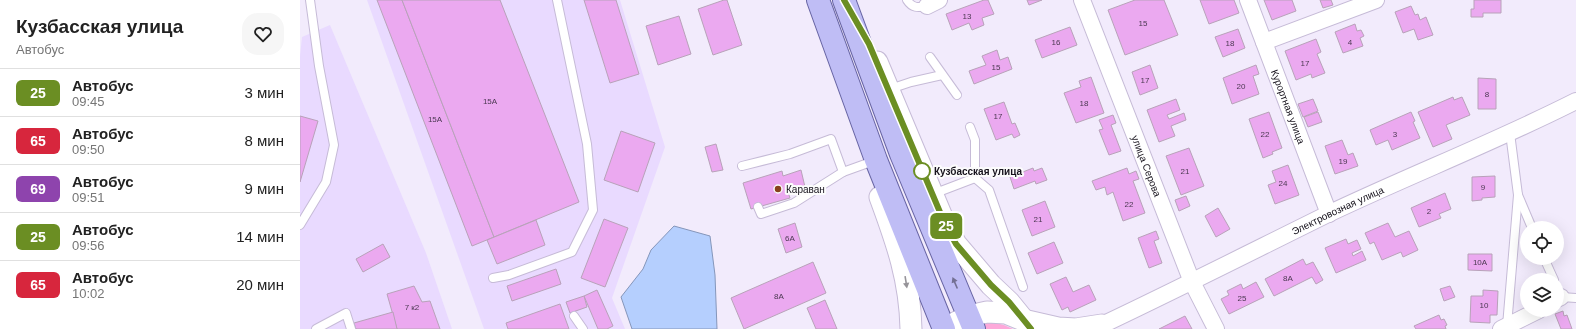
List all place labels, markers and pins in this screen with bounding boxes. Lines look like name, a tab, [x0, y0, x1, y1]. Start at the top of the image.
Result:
marker: Кузбасская улица	[913, 162, 931, 180]
place label: Кузбасская улица	[934, 166, 1022, 177]
marker: Караван	[773, 184, 783, 194]
place label: Караван	[786, 184, 825, 195]

